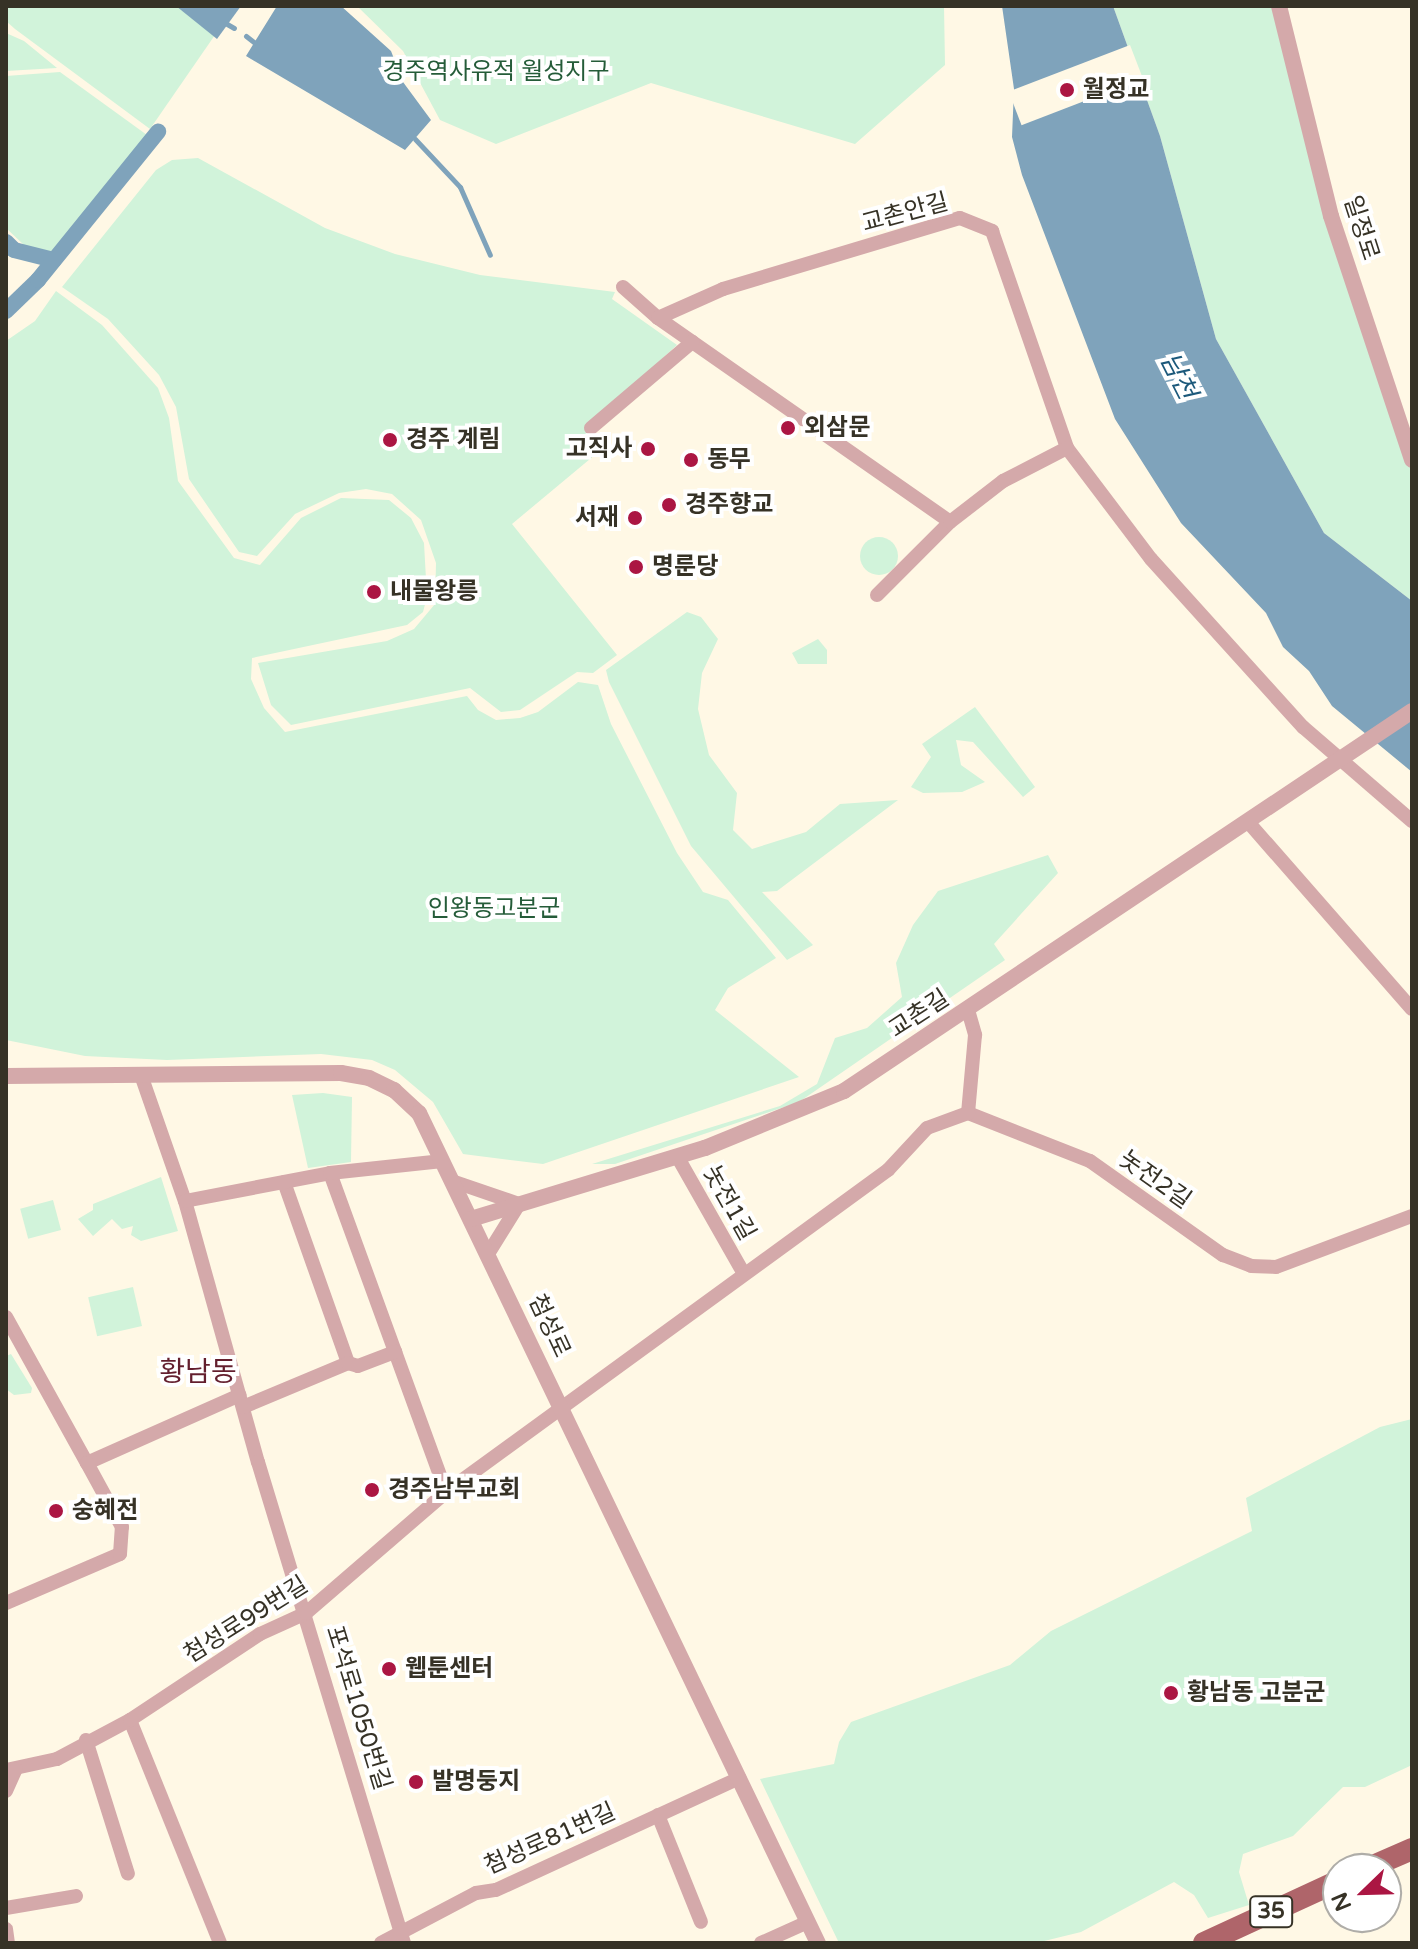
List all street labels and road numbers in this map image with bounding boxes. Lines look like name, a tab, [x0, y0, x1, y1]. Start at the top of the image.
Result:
street label: 교촌안길	[859, 188, 951, 238]
street label: 일정로	[1337, 192, 1385, 264]
street label: 교촌길	[883, 984, 955, 1044]
street label: 놋전2길	[1113, 1145, 1197, 1215]
street label: 놋전1길	[697, 1160, 761, 1246]
street label: 첨성로	[522, 1290, 576, 1362]
street label: 첨성로99번길	[179, 1571, 313, 1669]
street label: 포석로1050번길	[319, 1622, 397, 1794]
street label: 첨성로81번길	[480, 1797, 620, 1881]
road number: 35	[1249, 1894, 1293, 1930]

